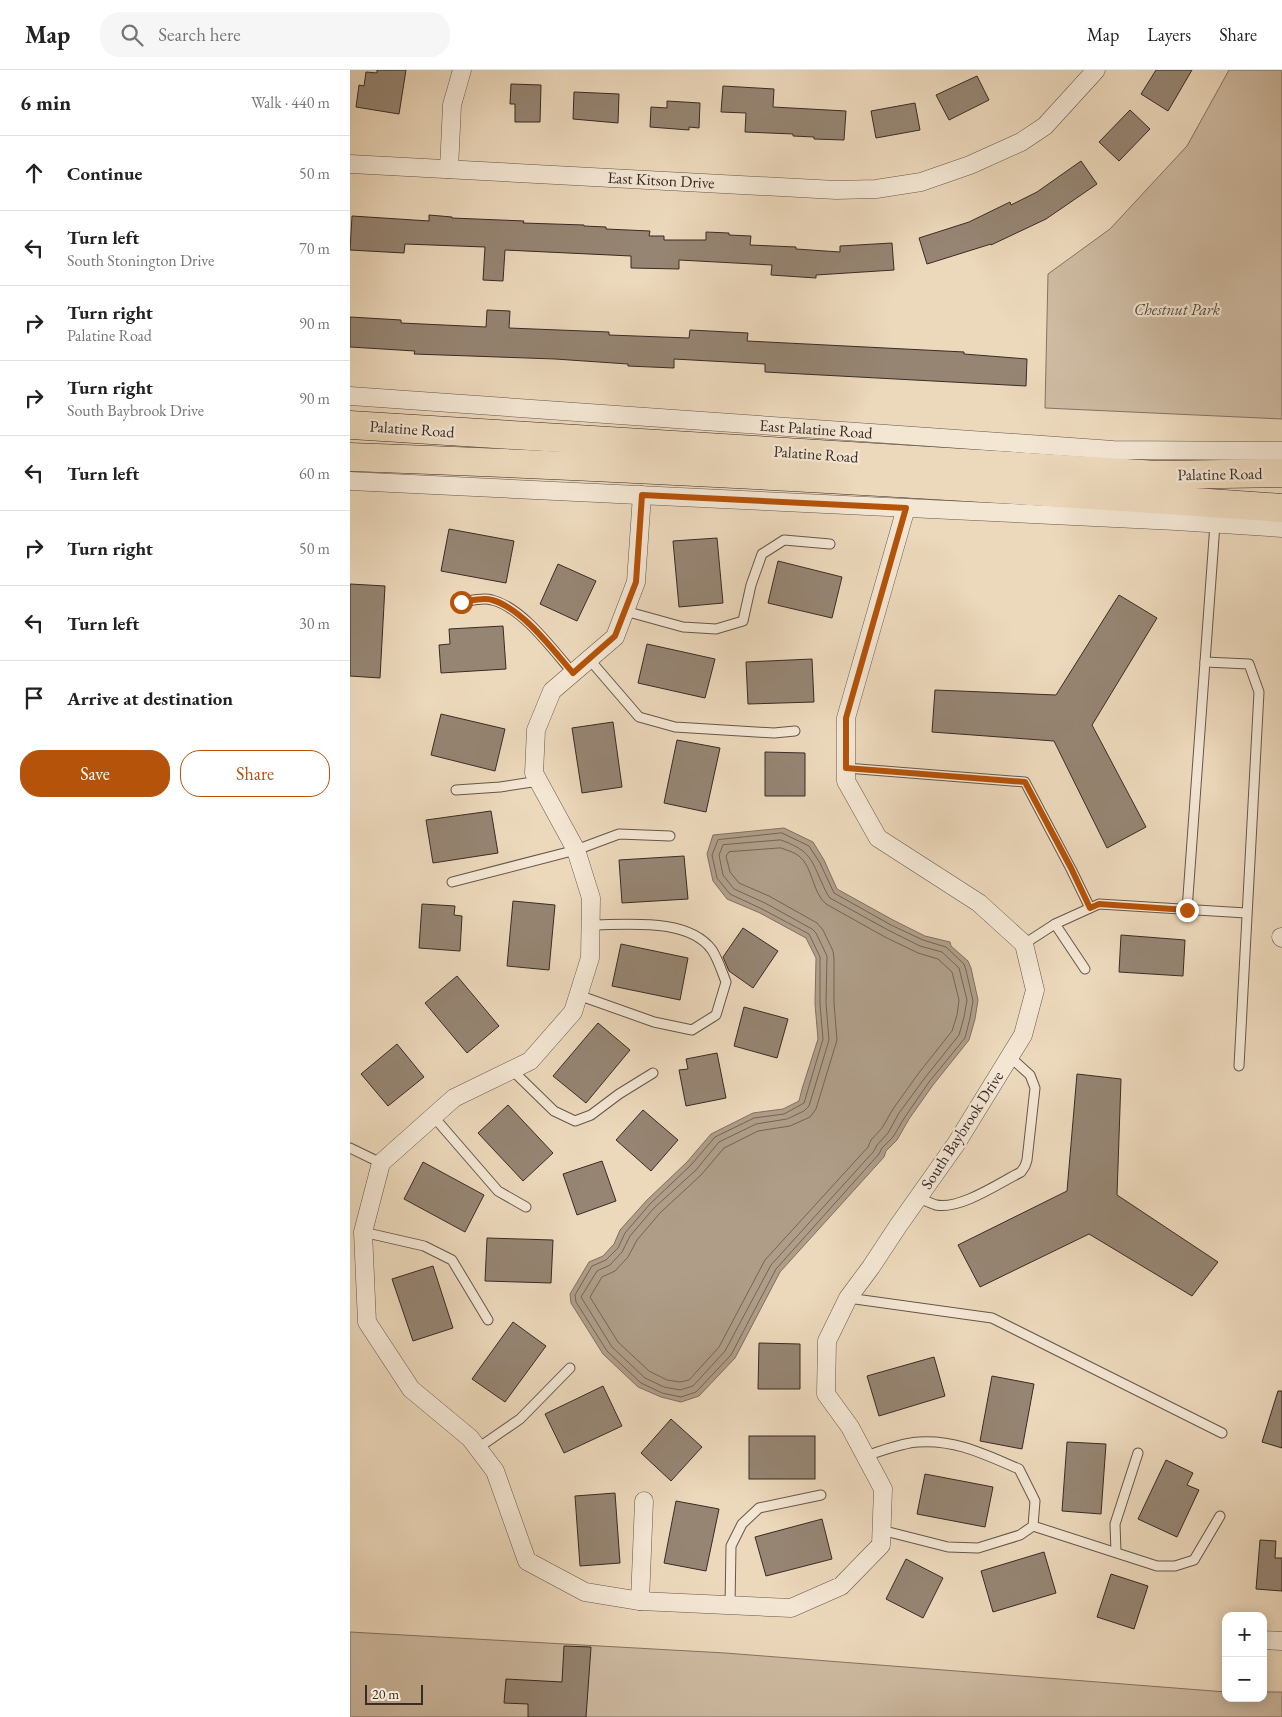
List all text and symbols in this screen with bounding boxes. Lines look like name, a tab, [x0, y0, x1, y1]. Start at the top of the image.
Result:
search box	[100, 12, 450, 57]
text: Map	[25, 19, 70, 50]
icon: search	[118, 21, 146, 49]
text: Search here	[158, 22, 241, 47]
text: Map	[1087, 23, 1119, 46]
text: Layers	[1147, 23, 1191, 46]
text: Share	[1219, 23, 1257, 46]
text: 6 min	[20, 89, 71, 116]
text: Walk · 440 m	[251, 92, 330, 113]
icon: ahead	[20, 159, 48, 187]
text: Continue	[67, 161, 142, 186]
text: 50 m	[299, 163, 330, 184]
street label: East Kitson Drive	[607, 167, 715, 193]
text: Turn left	[67, 225, 139, 250]
icon: left	[20, 234, 48, 262]
text: 70 m	[299, 238, 330, 259]
text: South Stonington Drive	[67, 250, 214, 271]
park label: Chestnut Park	[1134, 299, 1221, 320]
text: Turn right	[67, 300, 153, 325]
icon: right	[20, 309, 48, 337]
text: 90 m	[299, 313, 330, 334]
text: Palatine Road	[67, 325, 152, 346]
text: Turn right	[67, 375, 153, 400]
icon: right	[20, 384, 48, 412]
text: 90 m	[299, 388, 330, 409]
text: South Baybrook Drive	[67, 400, 204, 421]
street label: East Palatine Road	[759, 415, 874, 443]
street label: Palatine Road	[369, 416, 456, 443]
street label: Palatine Road	[773, 441, 860, 468]
icon: left	[20, 459, 48, 487]
text: Turn left	[67, 461, 139, 486]
text: 60 m	[299, 463, 330, 484]
street label: Palatine Road	[1177, 463, 1264, 485]
icon: right	[20, 534, 48, 562]
text: Turn right	[67, 536, 153, 561]
text: 50 m	[299, 538, 330, 559]
route start	[450, 591, 473, 614]
icon: left	[20, 609, 48, 637]
text: Turn left	[67, 611, 139, 636]
text: 30 m	[299, 613, 330, 634]
icon: arrive	[20, 684, 48, 712]
text: Arrive at destination	[67, 686, 233, 711]
button: Save	[20, 750, 170, 797]
button: Share	[180, 750, 330, 797]
route end	[1176, 899, 1199, 922]
street label: South Baybrook Drive	[916, 1067, 1008, 1193]
map controls	[1222, 1612, 1267, 1702]
button: +	[1222, 1612, 1267, 1657]
button: −	[1222, 1657, 1267, 1702]
scale bar	[365, 1682, 422, 1705]
text: 20 m	[372, 1685, 399, 1703]

